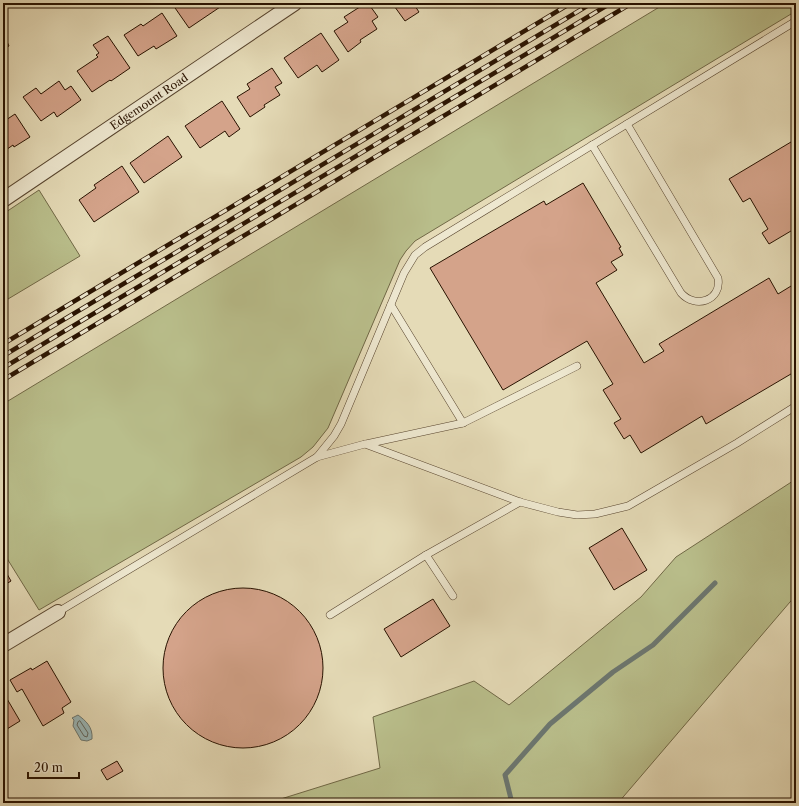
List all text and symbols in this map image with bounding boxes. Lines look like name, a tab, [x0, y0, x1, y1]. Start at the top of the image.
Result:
street label: Edgemount Road	[107, 70, 191, 133]
scale bar	[28, 754, 79, 780]
text: 20 m	[34, 760, 63, 775]

